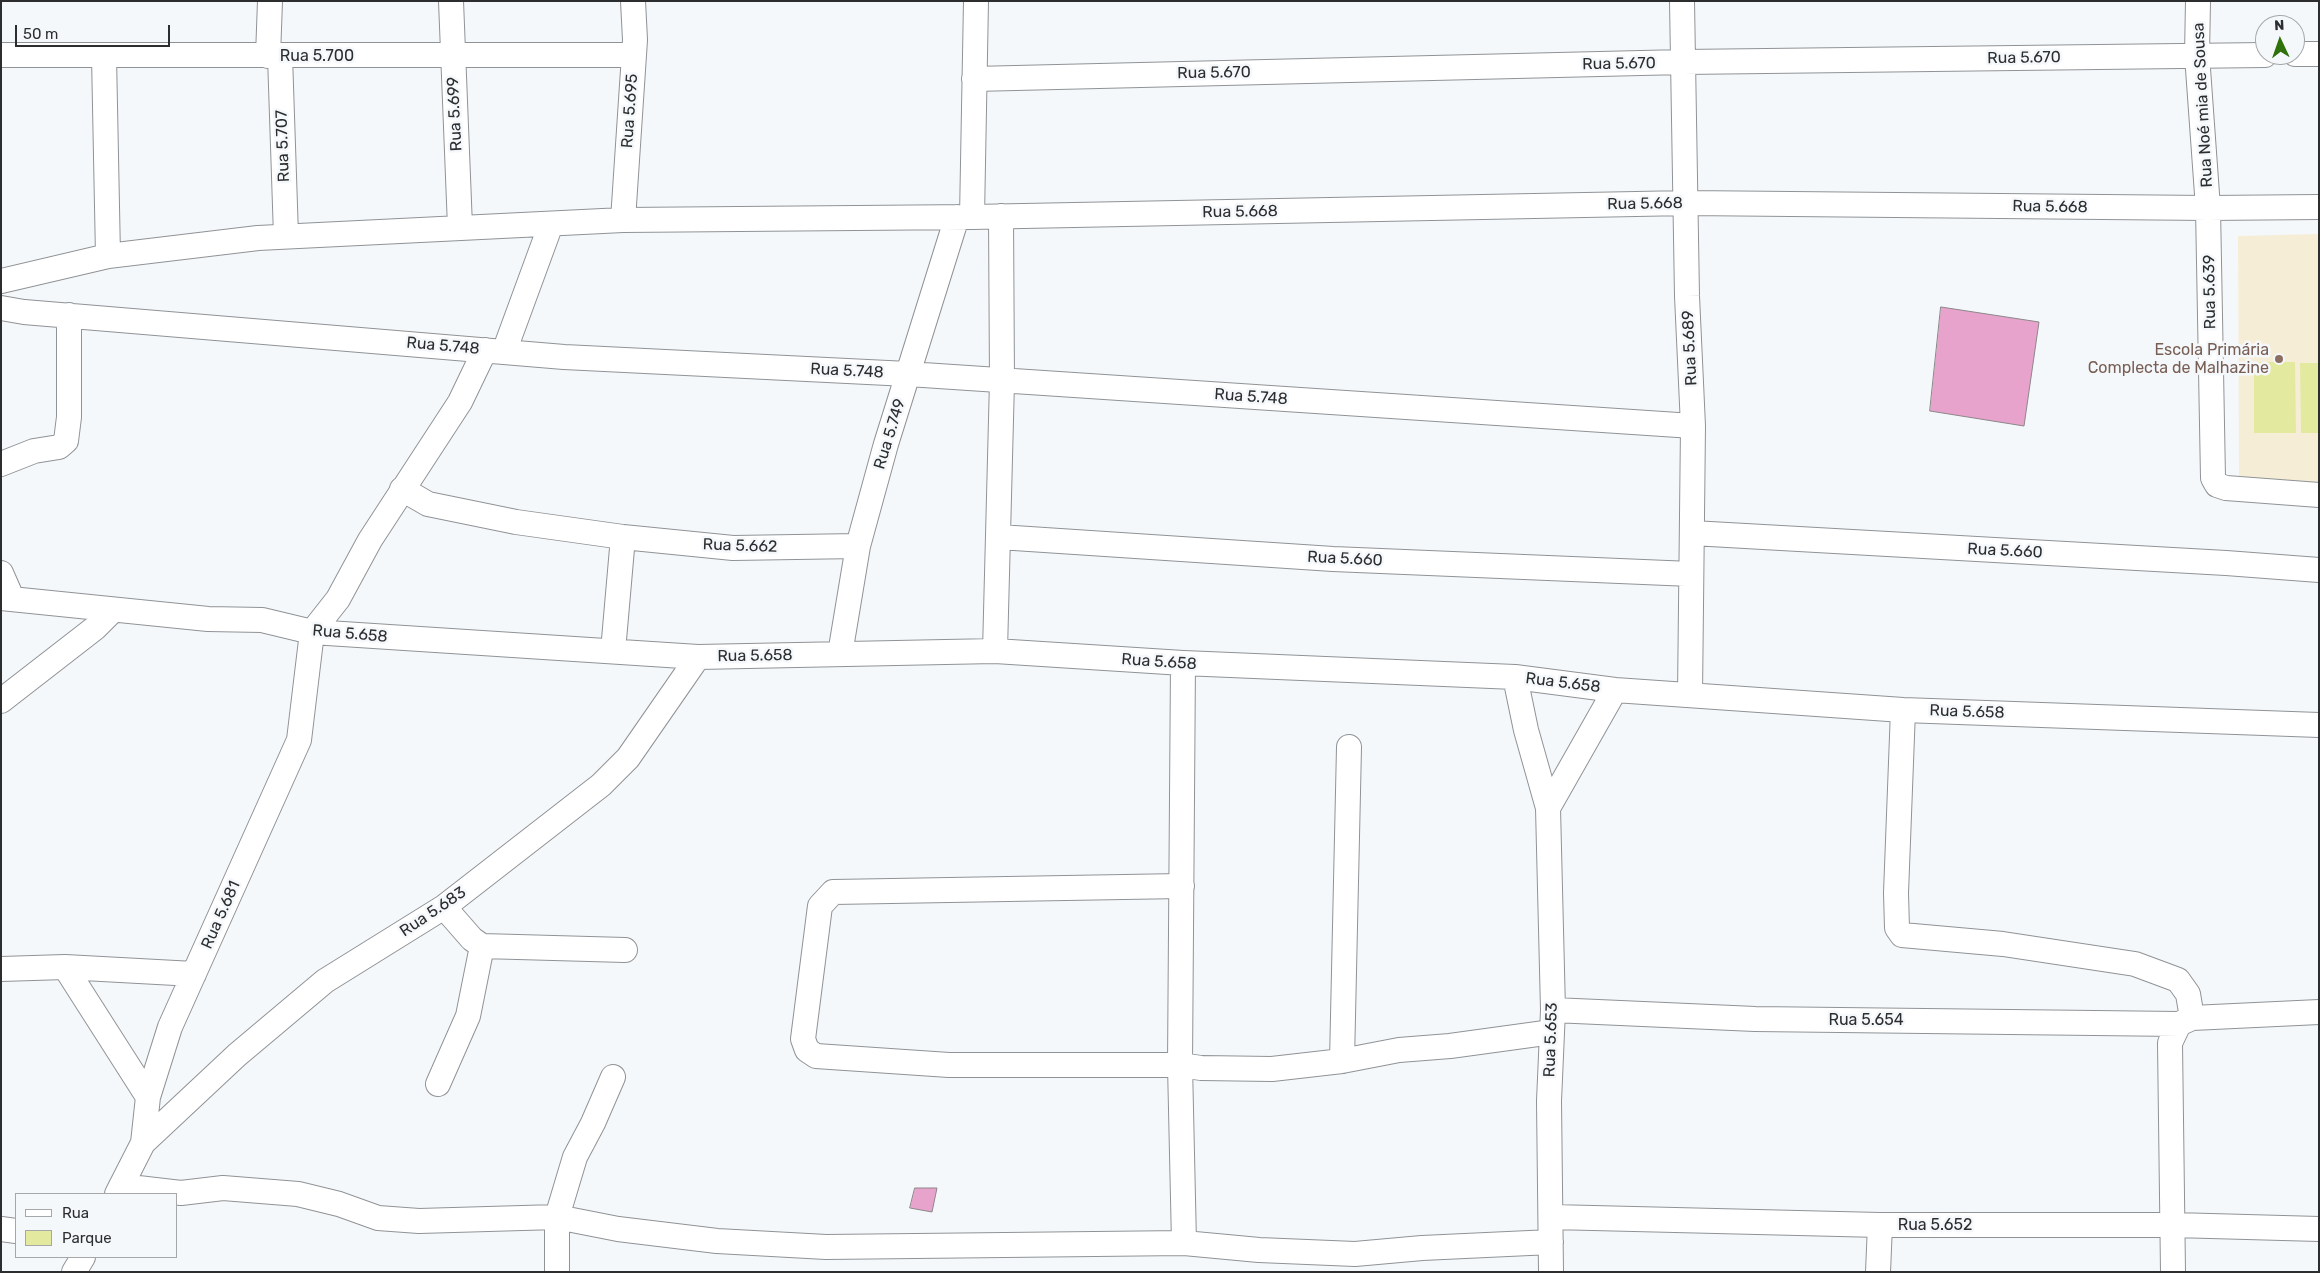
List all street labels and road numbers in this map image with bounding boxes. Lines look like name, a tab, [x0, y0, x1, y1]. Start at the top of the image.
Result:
street label: Rua Noé mia de Sousa	[2189, 22, 2217, 188]
street label: Rua 5.700	[280, 46, 354, 66]
street label: Rua 5.670	[1987, 48, 2061, 68]
street label: Rua 5.670	[1582, 54, 1656, 74]
street label: Rua 5.670	[1177, 63, 1251, 83]
street label: Rua 5.695	[618, 73, 642, 149]
street label: Rua 5.699	[443, 76, 467, 152]
street label: Rua 5.707	[272, 110, 294, 182]
street label: Rua 5.668	[1607, 194, 1683, 214]
street label: Rua 5.668	[2012, 197, 2088, 217]
street label: Rua 5.668	[1202, 202, 1278, 222]
street label: Rua 5.639	[2200, 254, 2220, 330]
street label: Rua 5.689	[1678, 310, 1702, 386]
street label: Rua 5.748	[406, 333, 480, 359]
street label: Rua 5.748	[810, 359, 884, 383]
street label: Rua 5.748	[1214, 385, 1288, 409]
street label: Rua 5.749	[870, 396, 910, 472]
street label: Rua 5.662	[702, 535, 778, 557]
street label: Rua 5.660	[1967, 539, 2043, 563]
street label: Rua 5.660	[1307, 547, 1383, 571]
street label: Rua 5.658	[312, 621, 388, 647]
street label: Rua 5.658	[717, 646, 793, 666]
street label: Rua 5.658	[1121, 650, 1197, 674]
street label: Rua 5.658	[1524, 669, 1602, 697]
street label: Rua 5.658	[1929, 701, 2005, 723]
street label: Rua 5.681	[197, 878, 245, 952]
street label: Rua 5.683	[396, 883, 470, 941]
street label: Rua 5.653	[1540, 1002, 1562, 1078]
street label: Rua 5.654	[1828, 1010, 1904, 1030]
street label: Rua 5.652	[1898, 1215, 1972, 1235]

